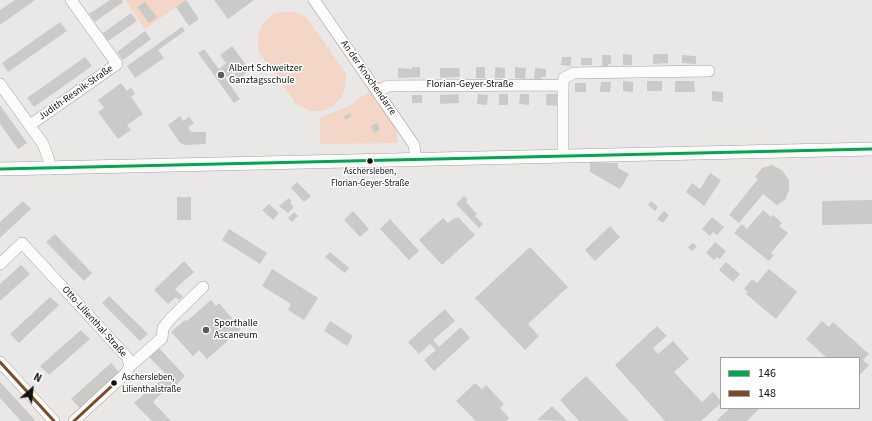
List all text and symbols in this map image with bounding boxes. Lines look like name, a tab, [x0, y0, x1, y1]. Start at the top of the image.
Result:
street label: An der Knochendarre	[338, 38, 398, 118]
street label: Judith-Resnik-Straße	[37, 63, 115, 123]
place label: Albert Schweitzer Ganztagsschule	[229, 63, 302, 86]
marker: Albert Schweitzer Ganztagsschule	[216, 70, 226, 80]
street label: Florian-Geyer-Straße	[427, 79, 513, 91]
marker: Aschersleben, Florian-Geyer-Straße	[365, 156, 375, 166]
place label: Aschersleben, Florian-Geyer-Straße	[331, 167, 409, 188]
street label: Otto-Lilienthal-Straße	[59, 284, 129, 360]
place label: Sporthalle Ascaneum	[214, 318, 258, 342]
marker: Sporthalle Ascaneum	[201, 325, 211, 335]
legend	[720, 357, 860, 409]
text: 146	[758, 365, 776, 382]
north arrow	[12, 369, 52, 409]
text: N	[31, 370, 44, 386]
place label: Aschersleben, Lilienthalstraße	[122, 373, 181, 394]
marker: Aschersleben, Lilienthalstraße	[109, 378, 119, 388]
text: 148	[758, 385, 776, 402]

